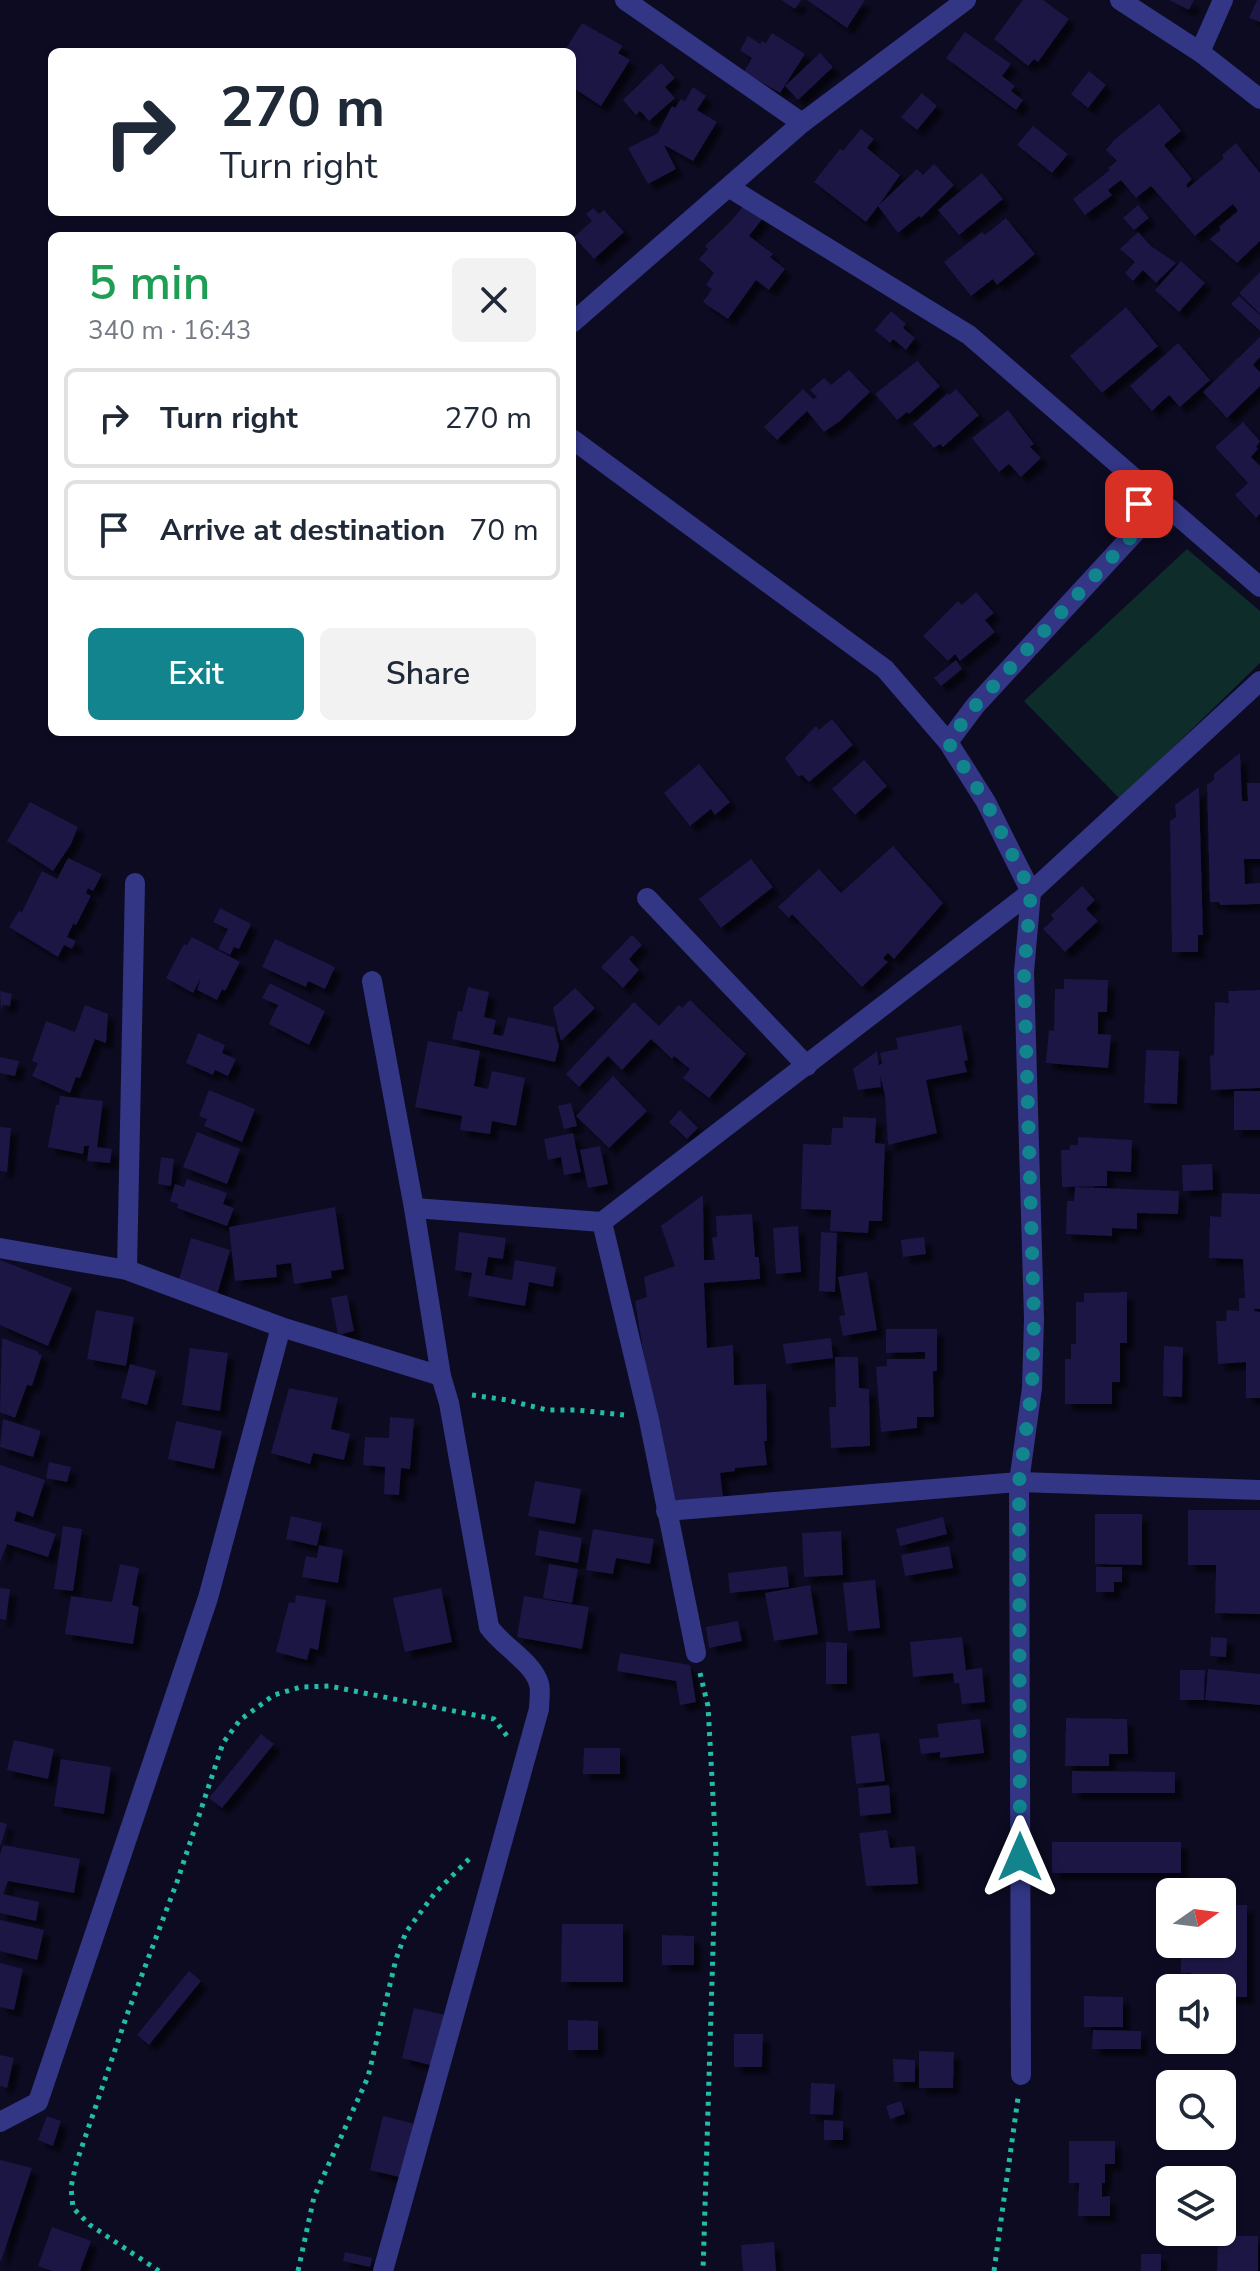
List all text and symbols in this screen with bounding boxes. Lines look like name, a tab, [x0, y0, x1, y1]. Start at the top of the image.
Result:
text: 270 m	[220, 69, 385, 146]
icon: right	[88, 80, 192, 184]
text: Turn right	[220, 142, 377, 191]
text: 5 min	[88, 250, 210, 316]
button: close	[452, 258, 536, 342]
text: 340 m · 16:43	[88, 313, 251, 348]
icon: right	[92, 396, 136, 440]
text: Turn right	[160, 398, 298, 439]
text: 270 m	[445, 398, 532, 439]
pin	[1105, 470, 1173, 538]
icon: arrive	[1117, 482, 1161, 526]
icon: arrive	[92, 508, 136, 552]
text: Arrive at destination	[160, 510, 445, 551]
text: 70 m	[469, 510, 539, 551]
button: Exit	[88, 628, 304, 720]
button: Share	[320, 628, 536, 720]
position arrow	[978, 1815, 1062, 1899]
north arrow	[1156, 1878, 1236, 1958]
map controls	[1156, 1878, 1236, 2246]
button: sound	[1156, 1974, 1236, 2054]
button: search	[1156, 2070, 1236, 2150]
button: layers	[1156, 2166, 1236, 2246]

